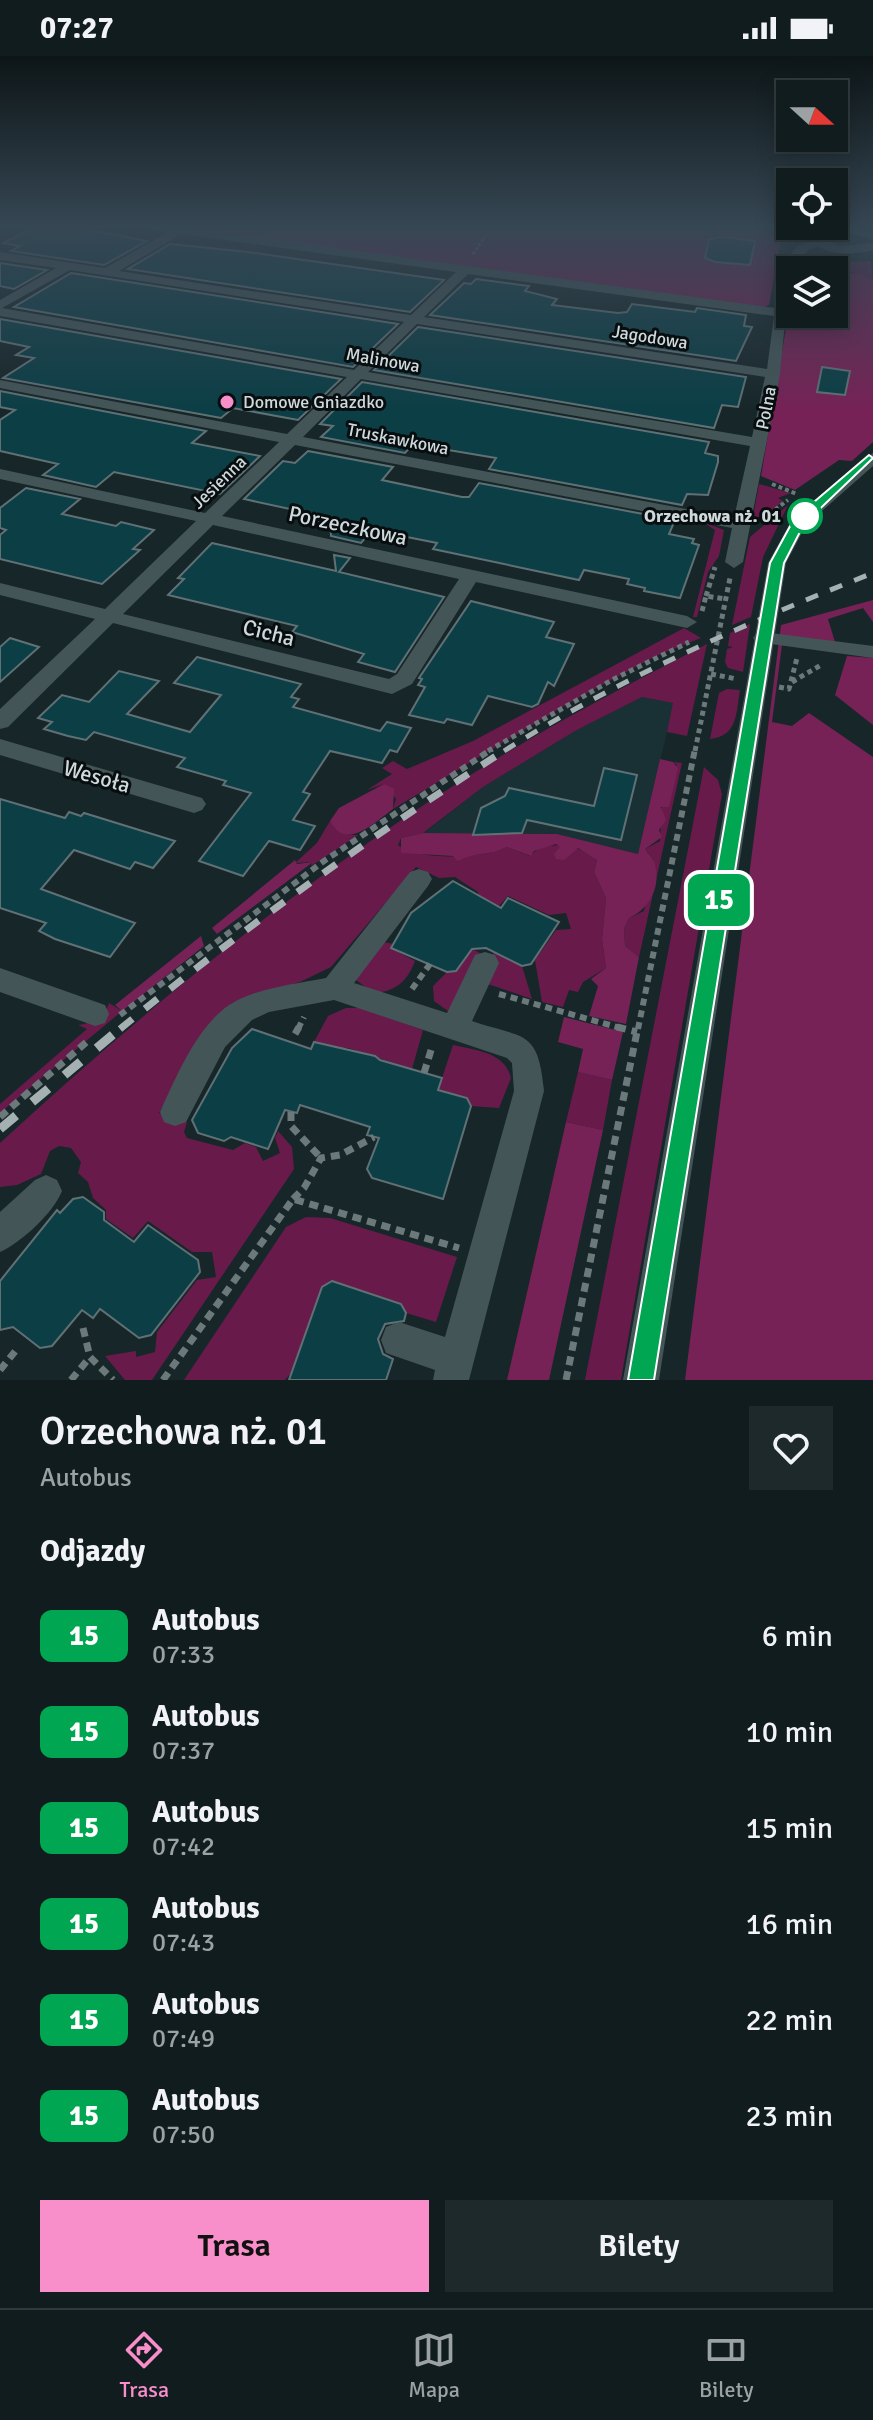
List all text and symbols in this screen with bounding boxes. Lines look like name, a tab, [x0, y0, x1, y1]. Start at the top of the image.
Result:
text: 07:27	[40, 10, 114, 47]
north arrow	[776, 80, 848, 152]
map controls	[776, 80, 848, 328]
button: locate	[776, 168, 848, 240]
button: layers	[776, 256, 848, 328]
street label: Jagodowa	[611, 320, 689, 354]
street label: Malinowa	[344, 343, 422, 377]
street label: Polna	[751, 385, 781, 431]
place label: Domowe Gniazdko	[243, 391, 384, 413]
marker: Domowe Gniazdko	[218, 393, 236, 411]
street label: Truskawkowa	[345, 418, 451, 460]
street label: Jesienna	[187, 451, 251, 513]
marker: Orzechowa nż. 01	[788, 499, 822, 533]
street label: Porzeczkowa	[286, 500, 410, 551]
place label: Orzechowa nż. 01	[644, 505, 781, 527]
street label: Cicha	[240, 613, 298, 652]
street label: Wesoła	[60, 754, 133, 799]
line badge: 15	[683, 874, 755, 926]
text: 15	[704, 883, 734, 917]
button: heart	[749, 1406, 833, 1490]
text: Orzechowa nż. 01	[40, 1408, 327, 1455]
text: Autobus	[40, 1462, 132, 1494]
text: Odjazdy	[40, 1533, 145, 1570]
text: Autobus	[152, 1602, 260, 1639]
text: 6 min	[762, 1618, 833, 1655]
text: 15	[69, 1619, 99, 1653]
text: 07:33	[152, 1639, 215, 1671]
text: Autobus	[152, 1698, 260, 1735]
text: 10 min	[746, 1714, 833, 1751]
text: 15	[69, 1715, 99, 1749]
text: 07:37	[152, 1735, 215, 1767]
text: Autobus	[152, 1794, 260, 1831]
text: 15 min	[746, 1810, 833, 1847]
text: 15	[69, 1811, 99, 1845]
text: 07:42	[152, 1831, 215, 1863]
text: Autobus	[152, 1890, 260, 1927]
text: 16 min	[746, 1906, 833, 1943]
text: 15	[69, 1907, 99, 1941]
text: 07:43	[152, 1927, 215, 1959]
text: Autobus	[152, 1986, 260, 2023]
text: 22 min	[746, 2002, 833, 2039]
text: 15	[69, 2003, 99, 2037]
text: 07:49	[152, 2023, 215, 2055]
text: Autobus	[152, 2082, 260, 2119]
text: 23 min	[746, 2098, 833, 2135]
text: 15	[69, 2099, 99, 2133]
text: 07:50	[152, 2119, 215, 2151]
button: Trasa	[40, 2200, 429, 2292]
button: Bilety	[445, 2200, 833, 2292]
tab: Trasa	[120, 2328, 169, 2403]
tab: Mapa	[408, 2328, 460, 2403]
tab: Bilety	[699, 2328, 753, 2403]

